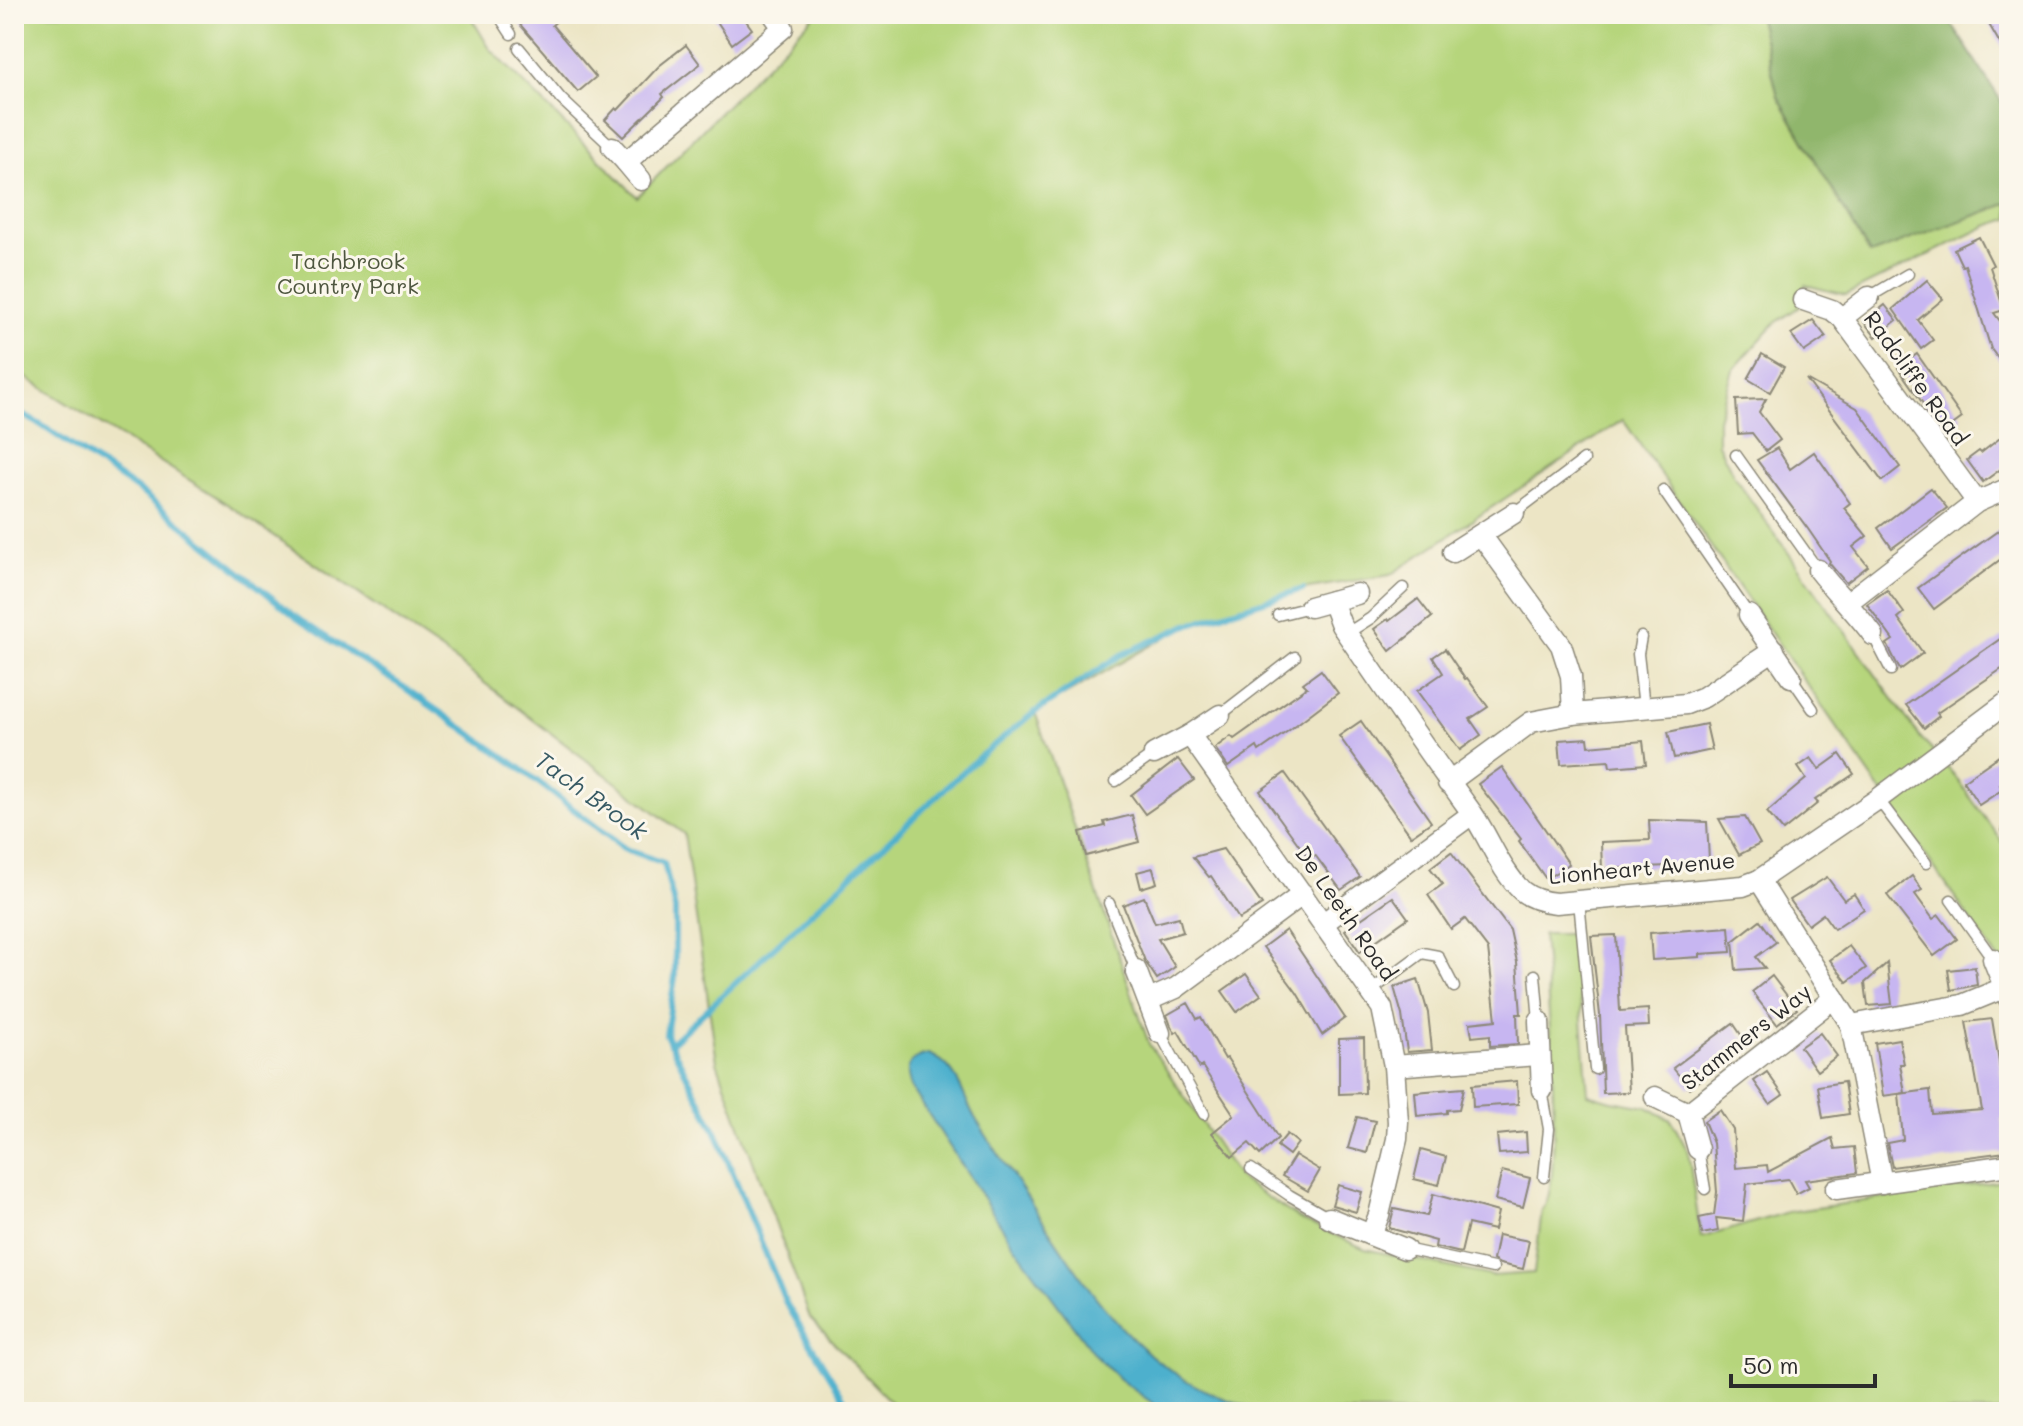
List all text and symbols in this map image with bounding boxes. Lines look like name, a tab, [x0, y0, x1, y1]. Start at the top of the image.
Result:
park label: Tachbrook Country Park	[277, 246, 419, 300]
street label: Radcliffe Road	[1858, 305, 1975, 451]
water label: Tach Brook	[529, 744, 655, 847]
street label: De Leeth Road	[1289, 839, 1404, 986]
street label: Lionheart Avenue	[1547, 845, 1736, 890]
street label: Stammers Way	[1675, 977, 1817, 1097]
scale bar	[1731, 1338, 1875, 1388]
text: 50 m	[1743, 1349, 1799, 1380]

